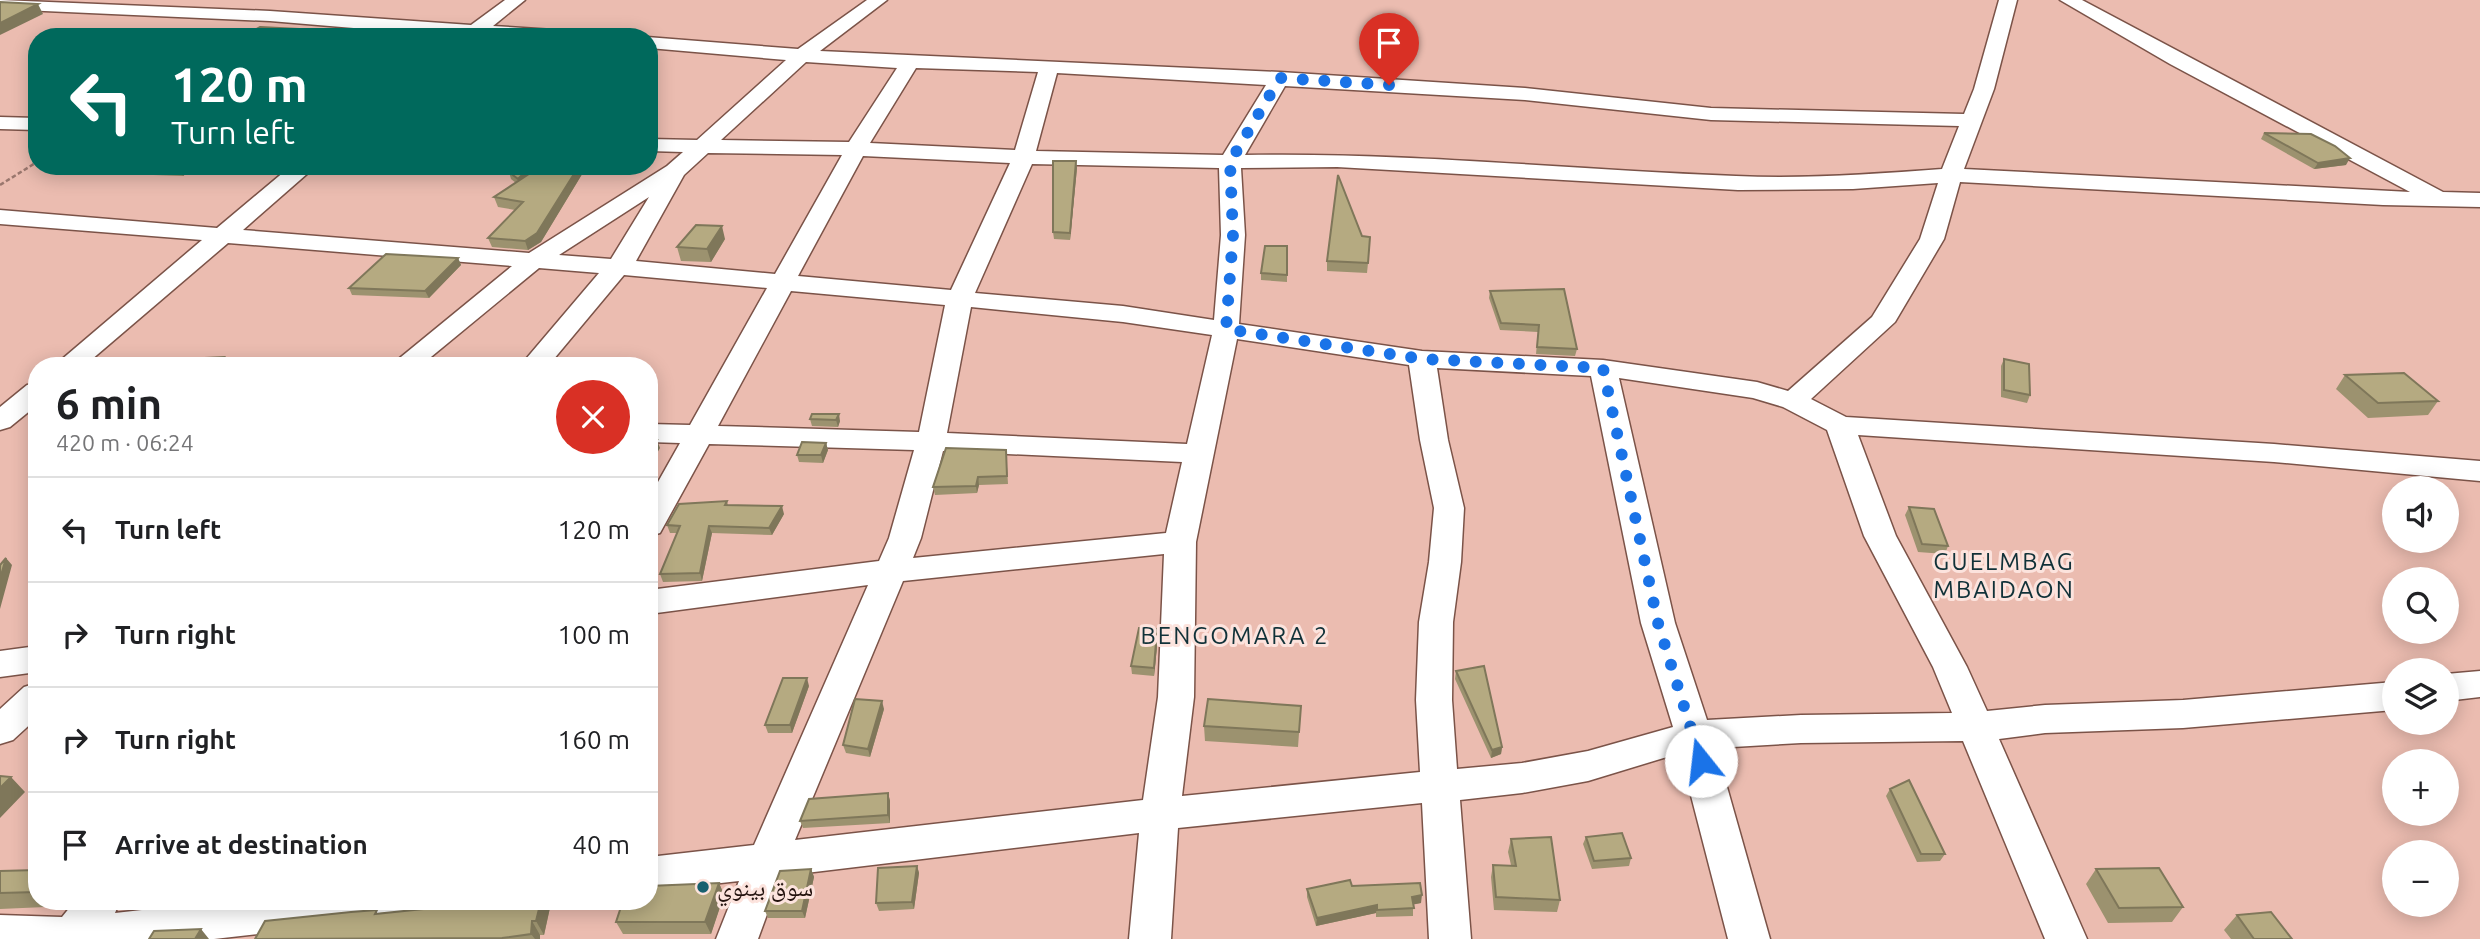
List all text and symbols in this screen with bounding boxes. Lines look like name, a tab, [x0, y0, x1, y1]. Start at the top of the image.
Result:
pin	[1359, 13, 1419, 85]
icon: arrive	[1370, 24, 1408, 62]
icon: left	[56, 56, 147, 147]
text: 120 m	[171, 56, 308, 111]
text: Turn left	[171, 114, 295, 150]
text: 6 min	[56, 380, 162, 427]
button: close	[556, 380, 630, 454]
text: 420 m · 06:24	[56, 430, 194, 455]
map controls	[2382, 476, 2459, 917]
button: sound	[2382, 476, 2459, 553]
icon: left	[56, 511, 94, 549]
text: Turn left	[115, 515, 221, 544]
text: 120 m	[558, 515, 630, 544]
district label: GUELMBAG MBAIDAON	[1933, 548, 2075, 603]
button: search	[2382, 567, 2459, 644]
icon: right	[56, 616, 94, 654]
text: Turn right	[115, 620, 236, 649]
text: 100 m	[558, 620, 630, 649]
district label: BENGOMARA 2	[1140, 622, 1330, 649]
button: layers	[2382, 658, 2459, 735]
icon: right	[56, 721, 94, 759]
position arrow	[1664, 724, 1738, 798]
text: Turn right	[115, 725, 236, 754]
text: 160 m	[558, 725, 630, 754]
button: +	[2382, 749, 2459, 826]
icon: arrive	[56, 826, 94, 864]
text: Arrive at destination	[115, 830, 368, 859]
text: 40 m	[572, 830, 630, 859]
button: −	[2382, 840, 2459, 917]
place label: سوق بينوي	[717, 874, 813, 907]
marker: سوق بينوي	[695, 879, 711, 895]

